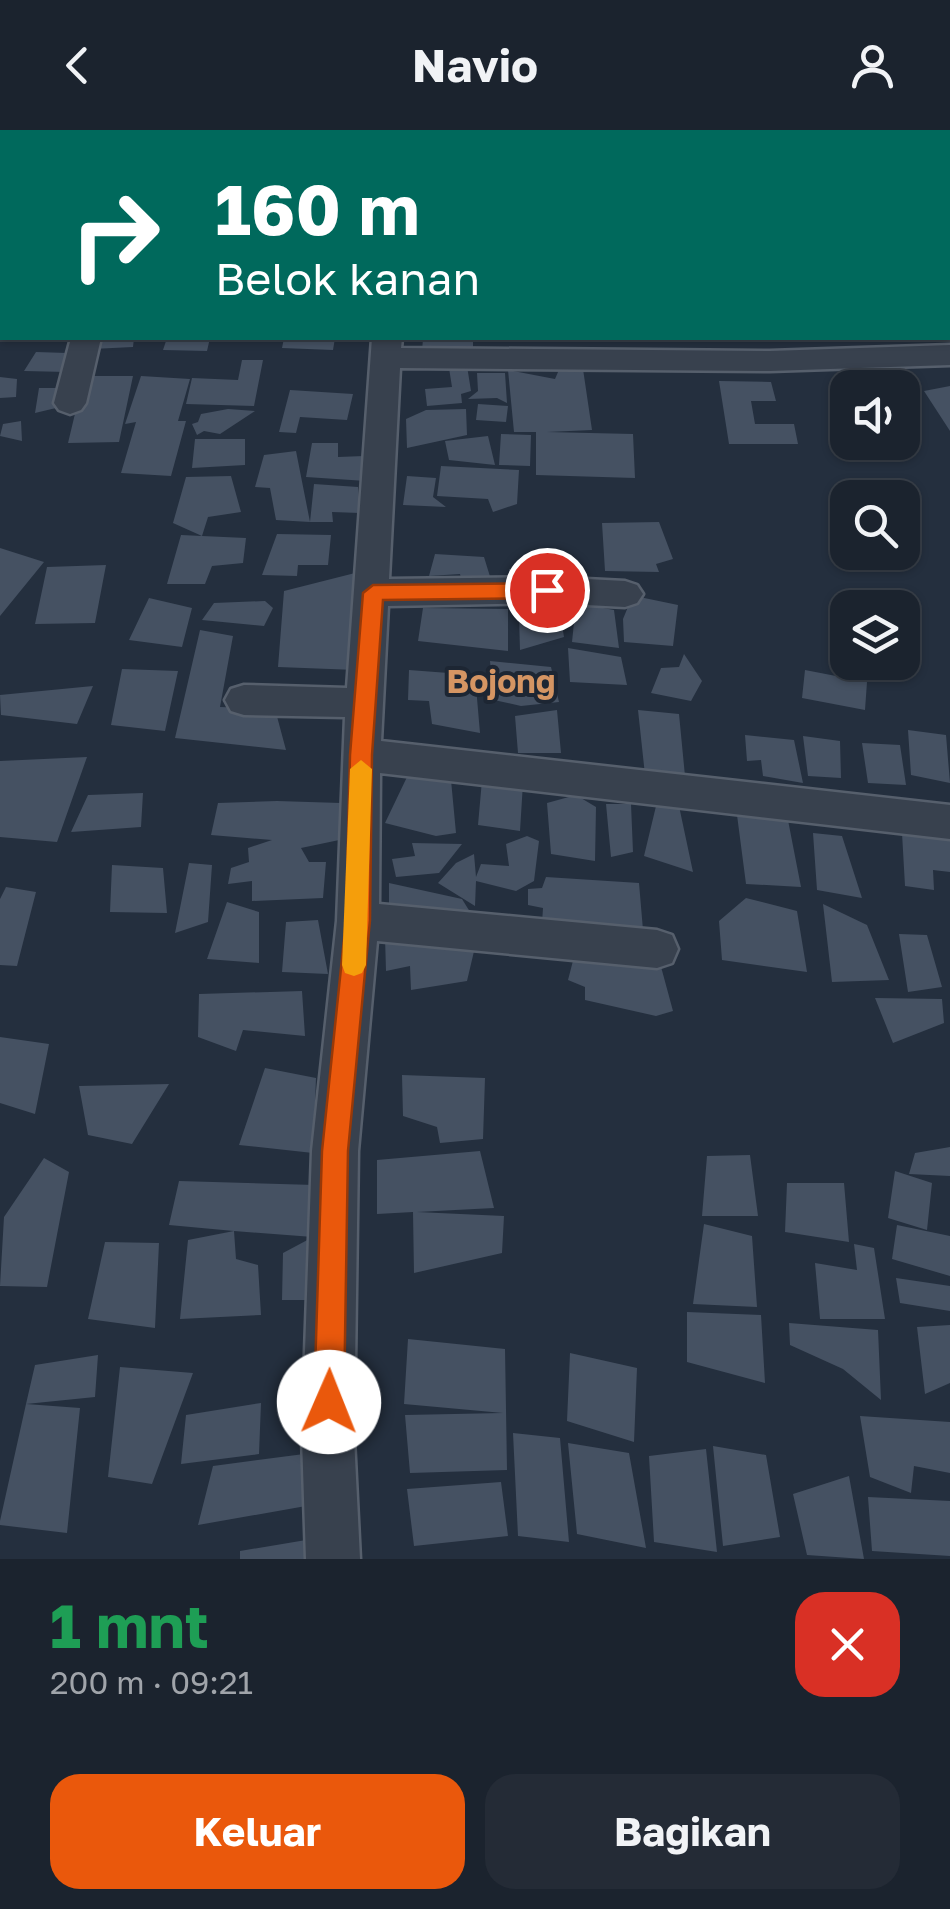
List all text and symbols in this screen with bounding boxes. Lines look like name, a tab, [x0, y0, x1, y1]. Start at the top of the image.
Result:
icon: back	[50, 38, 105, 93]
text: Navio	[412, 38, 538, 92]
icon: person	[845, 38, 900, 93]
text: 160 m	[215, 166, 420, 250]
icon: right	[50, 170, 180, 300]
text: Belok kanan	[215, 251, 480, 305]
map controls	[830, 370, 920, 680]
button: sound	[830, 370, 920, 460]
button: search	[830, 480, 920, 570]
pin	[505, 548, 590, 633]
icon: arrive	[520, 563, 575, 618]
button: layers	[830, 590, 920, 680]
district label: Bojong	[447, 662, 555, 700]
position arrow	[277, 1350, 381, 1454]
text: 1 mnt	[50, 1589, 209, 1661]
button: close	[795, 1592, 900, 1697]
text: 200 m · 09:21	[50, 1663, 253, 1701]
button: Keluar	[50, 1774, 465, 1889]
button: Bagikan	[485, 1774, 900, 1889]

